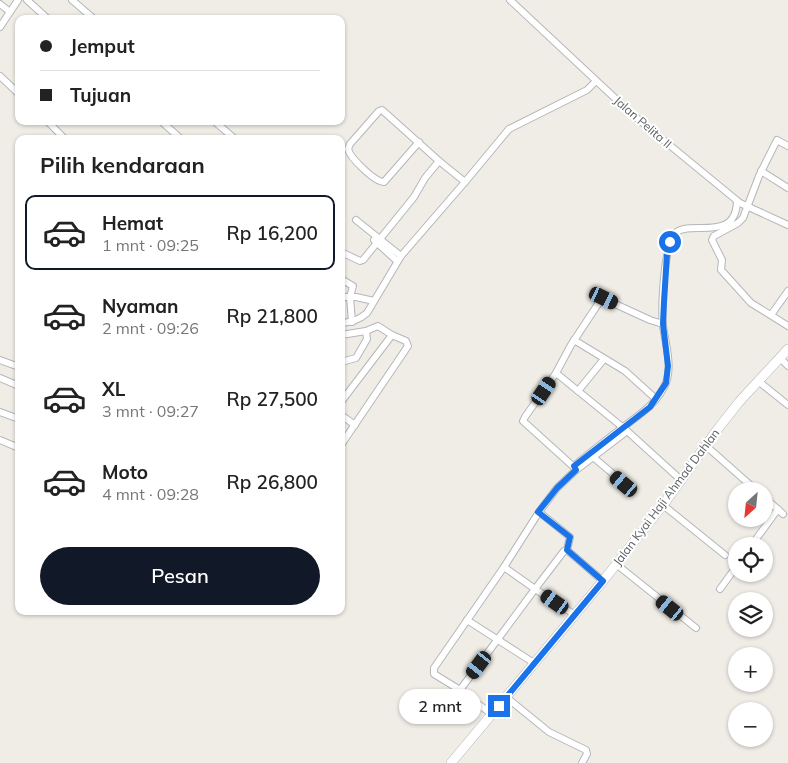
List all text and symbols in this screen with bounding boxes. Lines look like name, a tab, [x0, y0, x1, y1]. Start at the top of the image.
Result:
text: Jemput	[70, 34, 135, 58]
text: Tujuan	[70, 83, 131, 107]
street label: Jalan Pelita II	[611, 93, 675, 151]
text: Pilih kendaraan	[40, 151, 205, 179]
icon: car	[42, 210, 87, 255]
text: Hemat	[102, 211, 163, 235]
text: Rp 16,200	[227, 221, 318, 245]
route start	[659, 231, 681, 253]
text: 1 mnt · 09:25	[102, 235, 199, 255]
car	[587, 285, 620, 311]
icon: car	[42, 293, 87, 338]
text: Nyaman	[102, 294, 179, 318]
text: Rp 21,800	[227, 304, 318, 328]
text: 2 mnt · 09:26	[102, 318, 199, 338]
car	[529, 374, 558, 408]
icon: car	[42, 376, 87, 421]
text: XL	[102, 377, 125, 401]
text: Rp 27,500	[227, 387, 318, 411]
text: 3 mnt · 09:27	[102, 401, 199, 421]
street label: Jalan Kyai Haji Ahmad Dahlan	[610, 426, 722, 568]
icon: car	[42, 459, 87, 504]
text: Moto	[102, 460, 148, 484]
car	[607, 469, 640, 499]
text: Rp 26,800	[227, 470, 318, 494]
north arrow	[728, 482, 772, 528]
map controls	[728, 482, 773, 747]
text: 4 mnt · 09:28	[102, 484, 199, 504]
button: locate	[728, 537, 773, 582]
button: Pesan	[40, 547, 320, 605]
car	[538, 587, 571, 617]
button: layers	[728, 592, 773, 637]
car	[653, 593, 686, 623]
button: +	[728, 647, 773, 692]
car	[463, 649, 494, 681]
callout: 2 mnt	[399, 688, 482, 724]
route end	[488, 695, 510, 717]
text: 2 mnt	[418, 696, 462, 716]
button: −	[728, 702, 773, 747]

